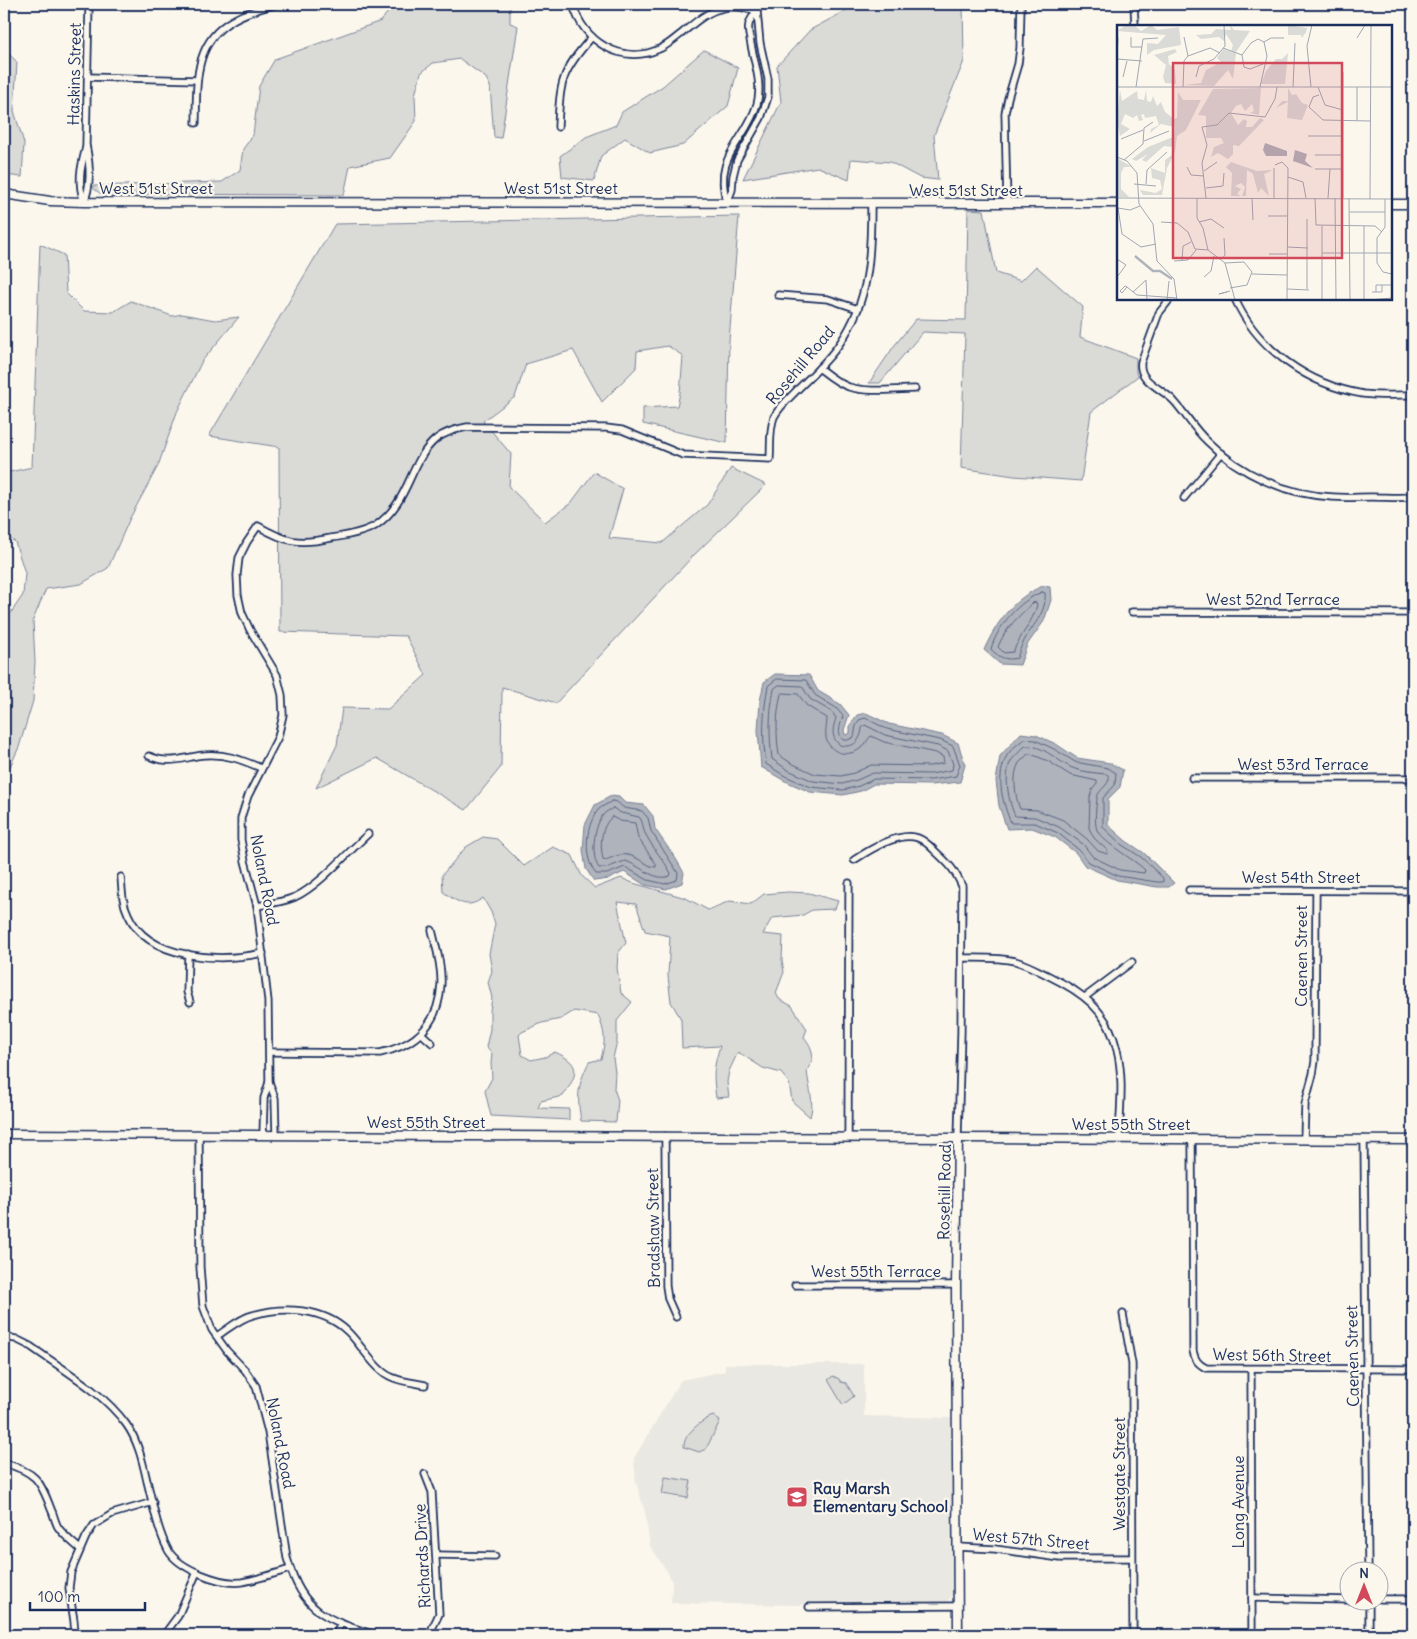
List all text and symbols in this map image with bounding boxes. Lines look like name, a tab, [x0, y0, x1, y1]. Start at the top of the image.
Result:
street label: Haskins Street	[63, 22, 85, 126]
inset map	[1117, 25, 1392, 300]
street label: West 51st Street	[99, 178, 214, 198]
street label: West 51st Street	[504, 178, 619, 198]
street label: West 51st Street	[909, 180, 1024, 200]
street label: Rosehill Road	[761, 322, 839, 408]
street label: West 52nd Terrace	[1206, 589, 1340, 609]
street label: West 53rd Terrace	[1237, 754, 1369, 774]
street label: Noland Road	[246, 833, 284, 927]
street label: West 54th Street	[1242, 867, 1361, 887]
street label: Caenen Street	[1291, 905, 1311, 1007]
street label: West 55th Street	[367, 1112, 486, 1132]
street label: West 55th Street	[1072, 1114, 1191, 1134]
street label: Rosehill Road	[933, 1144, 955, 1240]
street label: Bradshaw Street	[642, 1167, 664, 1288]
street label: West 55th Terrace	[811, 1261, 941, 1281]
street label: Caenen Street	[1341, 1304, 1363, 1407]
street label: West 56th Street	[1213, 1344, 1332, 1366]
street label: Noland Road	[262, 1396, 300, 1490]
street label: Westgate Street	[1109, 1417, 1129, 1531]
street label: Long Avenue	[1228, 1455, 1248, 1549]
place label: Ray Marsh Elementary School	[813, 1478, 948, 1517]
school or university icon: Ray Marsh Elementary School	[785, 1485, 809, 1509]
street label: Richards Drive	[409, 1503, 435, 1609]
street label: West 57th Street	[972, 1524, 1091, 1554]
north arrow	[1340, 1562, 1390, 1612]
text: N	[1359, 1564, 1369, 1582]
scale bar	[30, 1579, 145, 1611]
text: 100 m	[38, 1587, 80, 1606]

